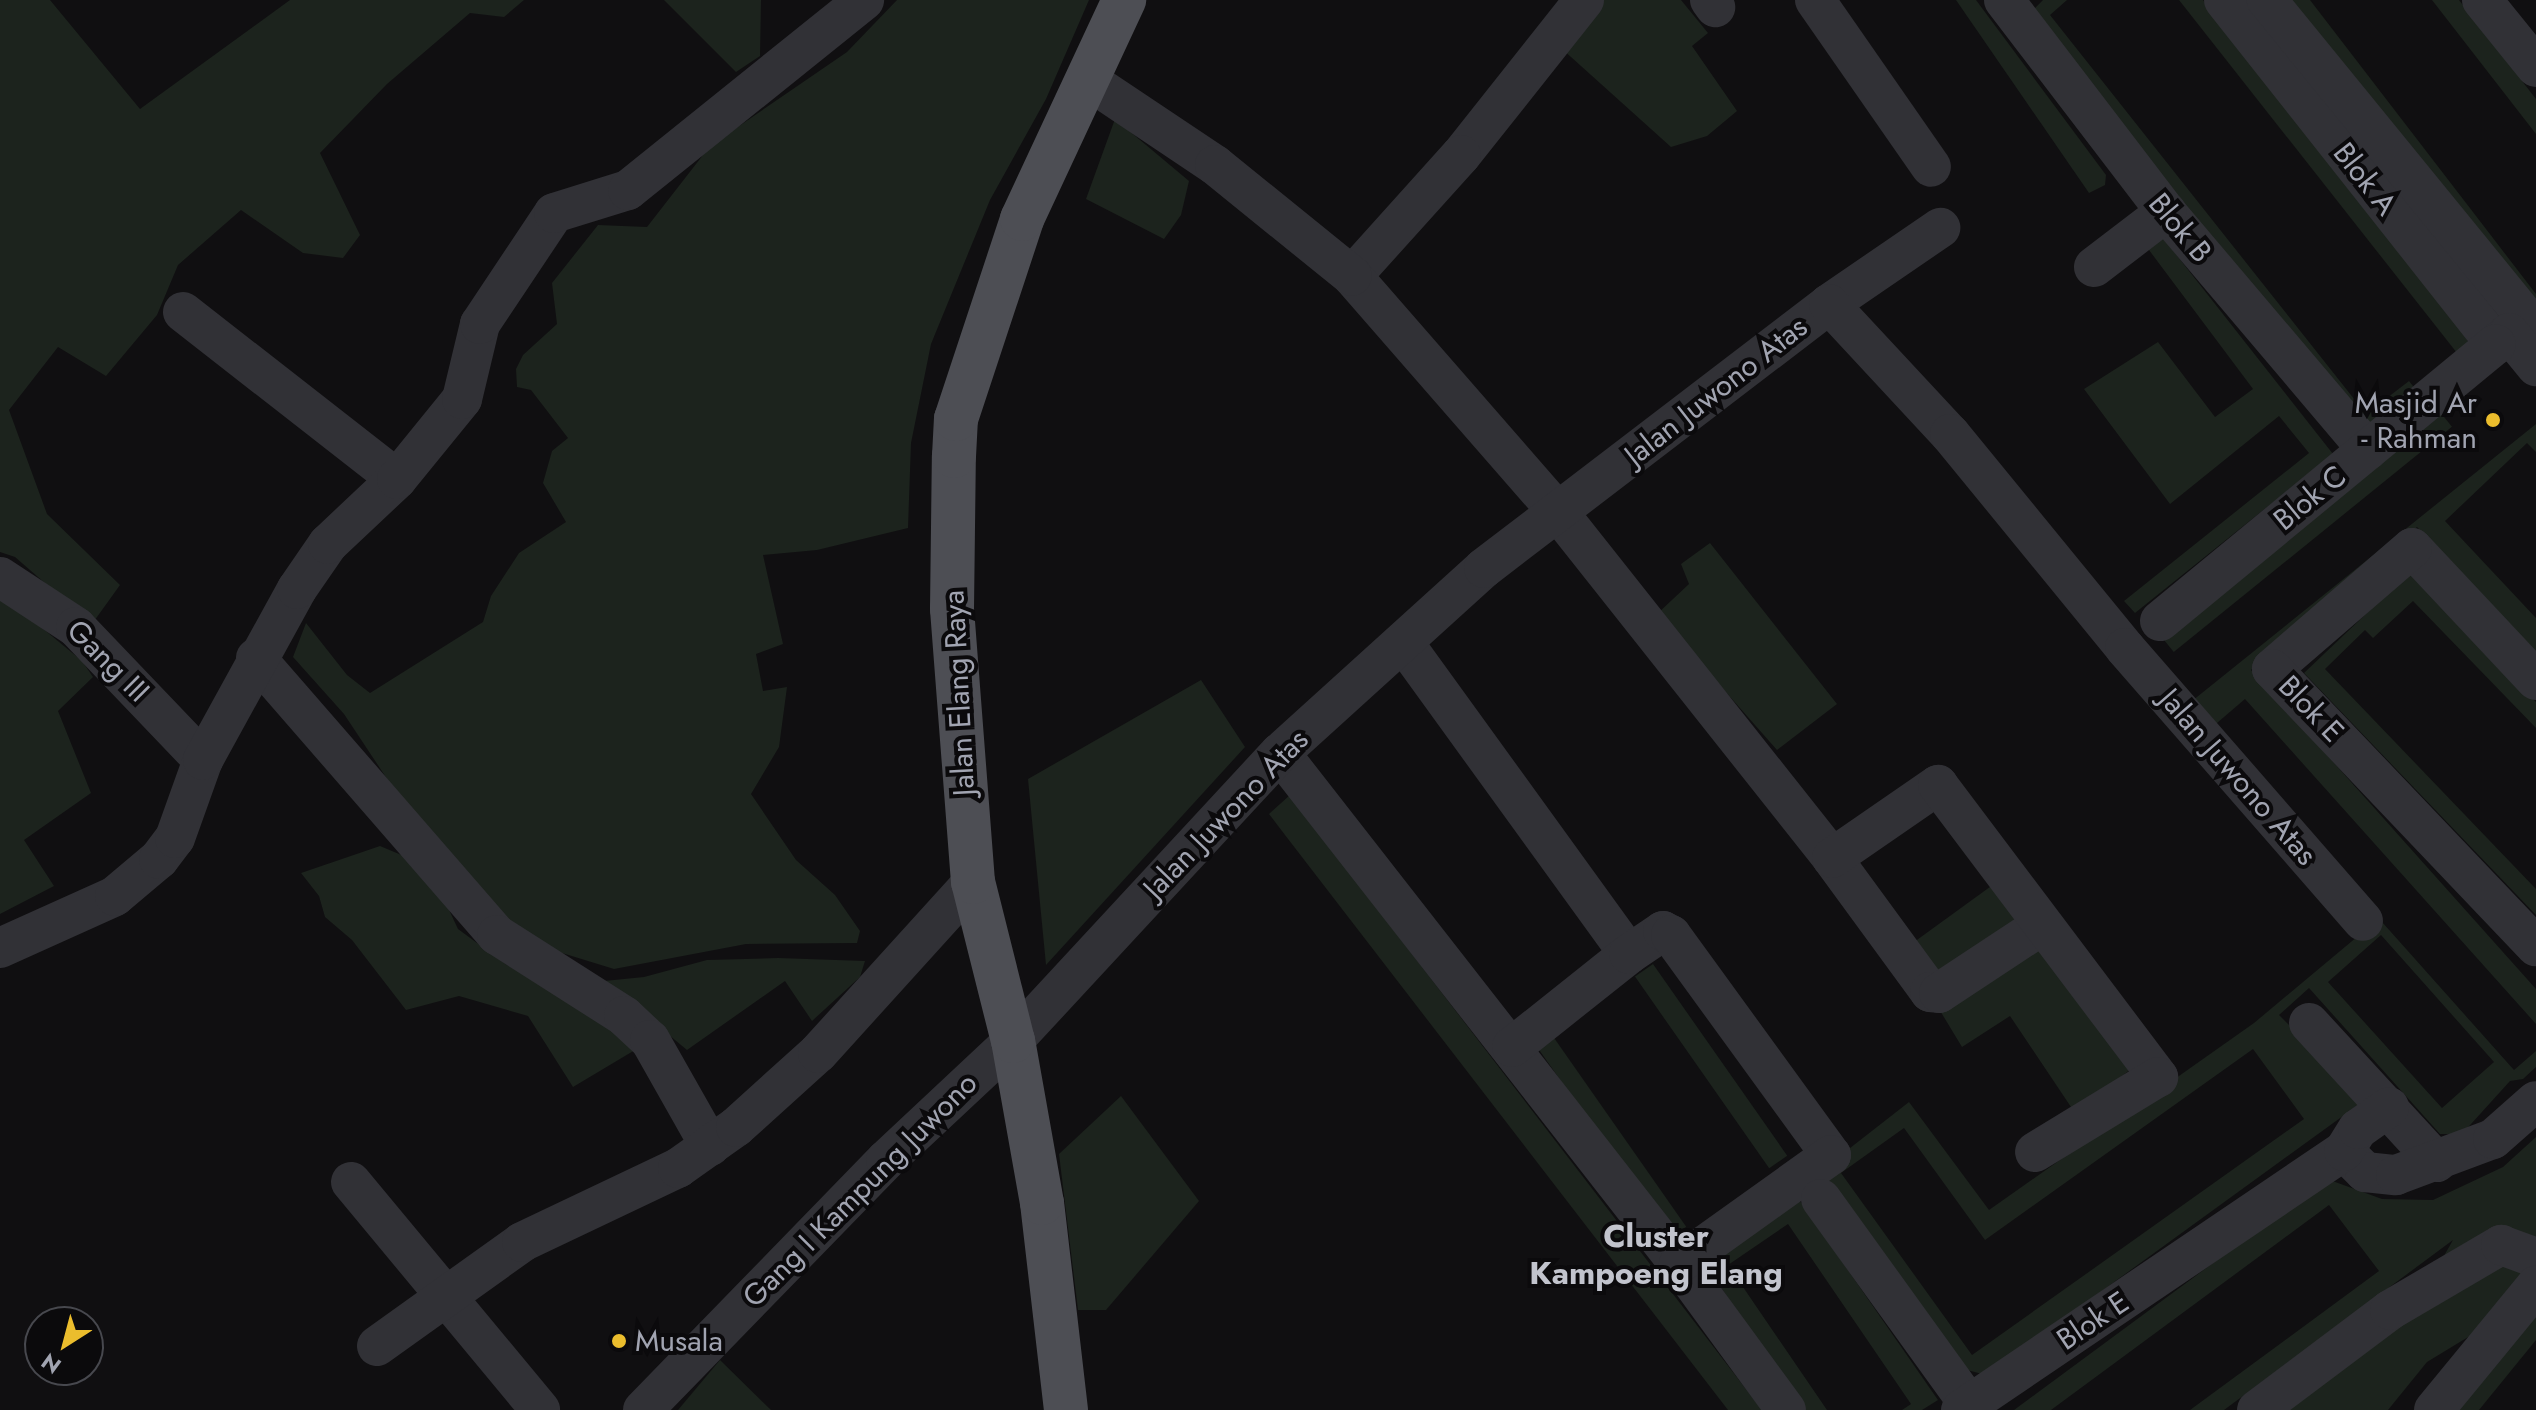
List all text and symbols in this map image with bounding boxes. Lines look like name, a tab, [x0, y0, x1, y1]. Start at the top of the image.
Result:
street label: Blok A	[2326, 136, 2404, 222]
street label: Blok B	[2141, 186, 2219, 270]
street label: Jalan Juwono Atas	[1618, 309, 1814, 473]
place label: Masjid Ar - Rahman	[2355, 385, 2477, 456]
marker: Masjid Ar - Rahman	[2484, 411, 2502, 429]
street label: Blok C	[2267, 458, 2353, 538]
street label: Jalan Elang Raya	[936, 589, 982, 797]
street label: Gang III	[59, 612, 157, 710]
street label: Blok E	[2271, 668, 2351, 750]
street label: Jalan Juwono Atas	[2152, 682, 2324, 872]
street label: Jalan Juwono Atas	[1136, 722, 1316, 906]
street label: Gang I Kampung Juwono	[735, 1065, 985, 1315]
district label: Cluster Kampoeng Elang	[1529, 1218, 1783, 1293]
street label: Blok E	[2050, 1284, 2136, 1358]
north arrow	[24, 1306, 104, 1386]
place label: Musala	[635, 1323, 723, 1359]
marker: Musala	[610, 1332, 628, 1350]
text: N	[35, 1346, 68, 1382]

